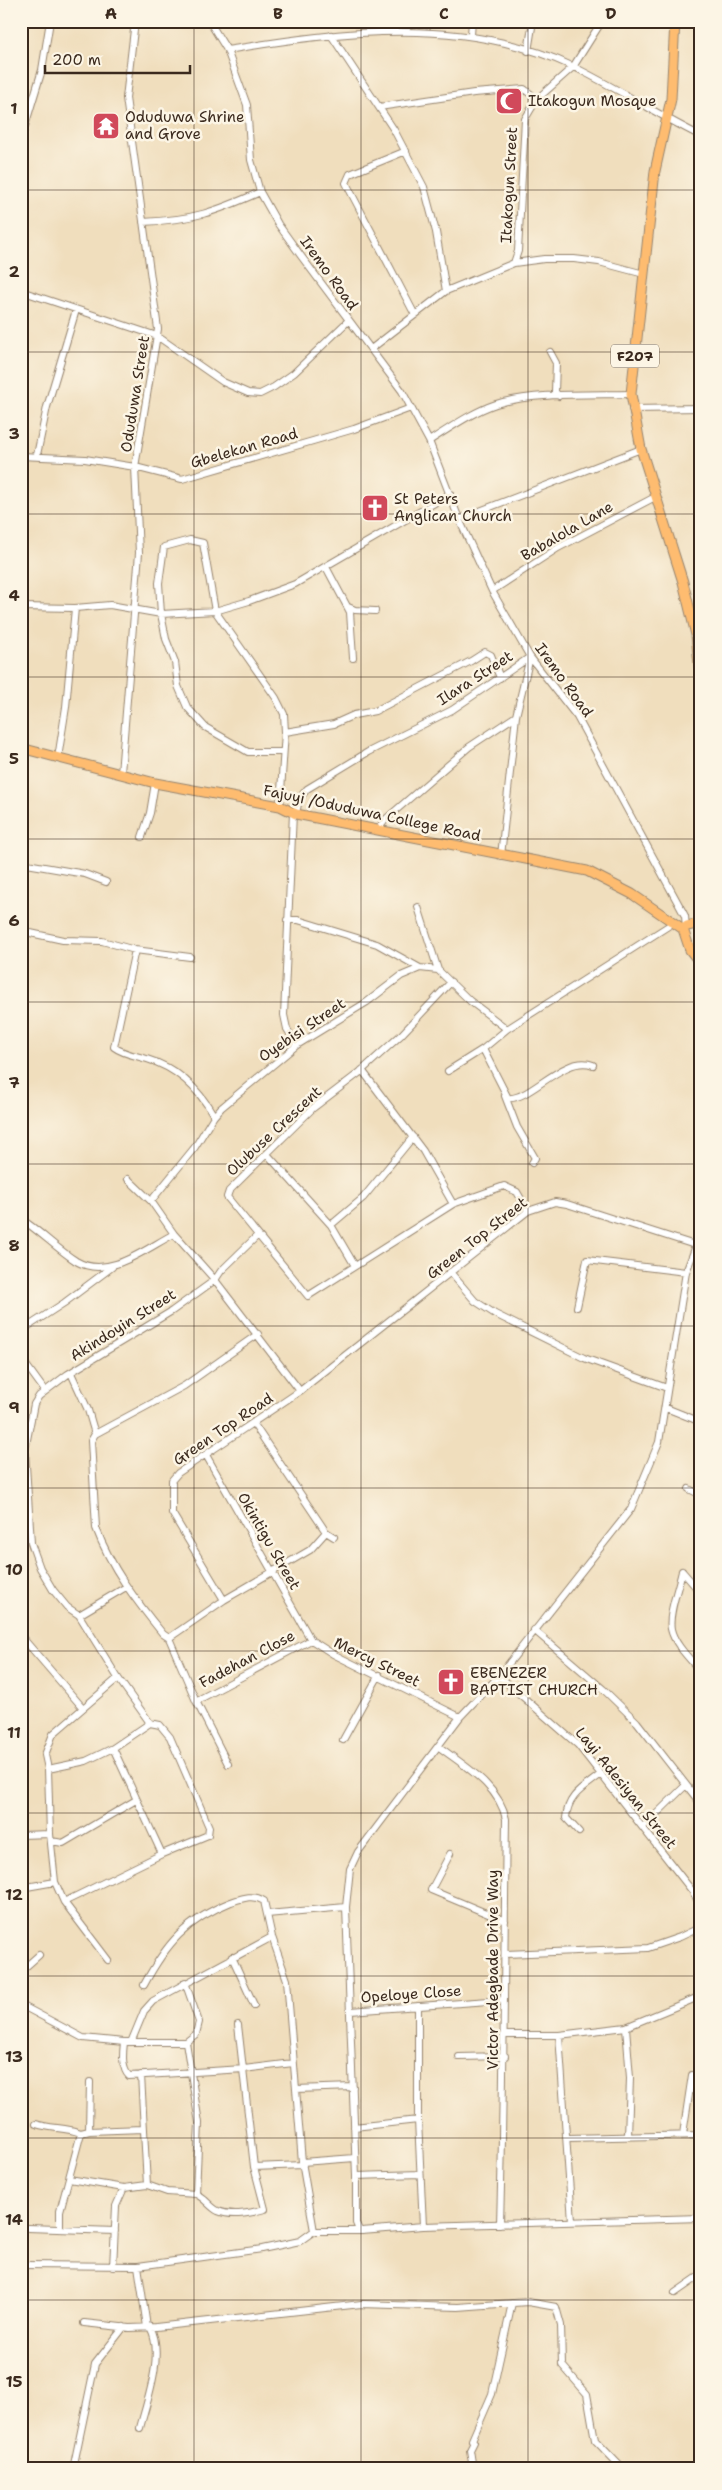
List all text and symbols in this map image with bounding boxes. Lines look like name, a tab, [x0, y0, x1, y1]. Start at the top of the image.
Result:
text: A	[105, 3, 117, 24]
text: B	[273, 3, 283, 24]
text: C	[439, 3, 449, 24]
text: D	[605, 3, 617, 24]
scale bar	[45, 42, 190, 74]
text: 200 m	[52, 50, 101, 70]
mosque icon: Itakogun Mosque	[494, 86, 524, 116]
place label: Itakogun Mosque	[528, 91, 657, 111]
text: 1	[10, 98, 18, 119]
place label: Oduduwa Shrine and Grove	[125, 107, 245, 144]
temple icon: Oduduwa Shrine and Grove	[91, 111, 121, 141]
street label: Itakogun Street	[496, 126, 522, 244]
street label: Iremo Road	[295, 232, 363, 314]
text: 2	[8, 261, 20, 282]
street label: Oduduwa Street	[116, 334, 154, 454]
road number: F207	[611, 344, 659, 368]
text: 3	[8, 423, 20, 444]
street label: Gbelekan Road	[188, 423, 300, 473]
place label: St Peters Anglican Church	[394, 489, 512, 526]
church icon: St Peters Anglican Church	[360, 493, 390, 523]
street label: Babalola Lane	[517, 497, 617, 565]
text: 4	[8, 585, 20, 606]
street label: Iremo Road	[530, 639, 598, 721]
street label: Ilara Street	[433, 646, 517, 710]
text: 5	[9, 748, 19, 769]
street label: Fajuyi /Oduduwa College Road	[261, 780, 483, 846]
text: 6	[8, 910, 20, 931]
street label: Oyebisi Street	[255, 993, 349, 1067]
text: 7	[8, 1072, 20, 1093]
street label: Olubuse Crescent	[222, 1082, 326, 1180]
street label: Green Top Street	[422, 1192, 532, 1284]
text: 8	[8, 1235, 20, 1256]
street label: Akindoyin Street	[66, 1284, 180, 1366]
street label: Green Top Road	[169, 1388, 277, 1470]
text: 9	[8, 1397, 20, 1418]
street label: Okintigu Street	[233, 1489, 305, 1593]
text: 10	[5, 1559, 23, 1580]
street label: Fadehan Close	[196, 1625, 298, 1693]
street label: Mercy Street	[330, 1632, 424, 1692]
place label: EBENEZER BAPTIST CHURCH	[470, 1663, 598, 1700]
church icon: EBENEZER BAPTIST CHURCH	[436, 1667, 466, 1697]
text: 11	[7, 1722, 21, 1743]
street label: Layi Adesiyan Street	[571, 1723, 681, 1853]
street label: Victor Adegbade Drive Way	[483, 1870, 503, 2070]
text: 12	[5, 1884, 23, 1905]
street label: Opeloye Close	[360, 1980, 462, 2008]
text: 13	[5, 2046, 23, 2067]
text: 14	[5, 2209, 23, 2230]
text: 15	[5, 2371, 23, 2392]

